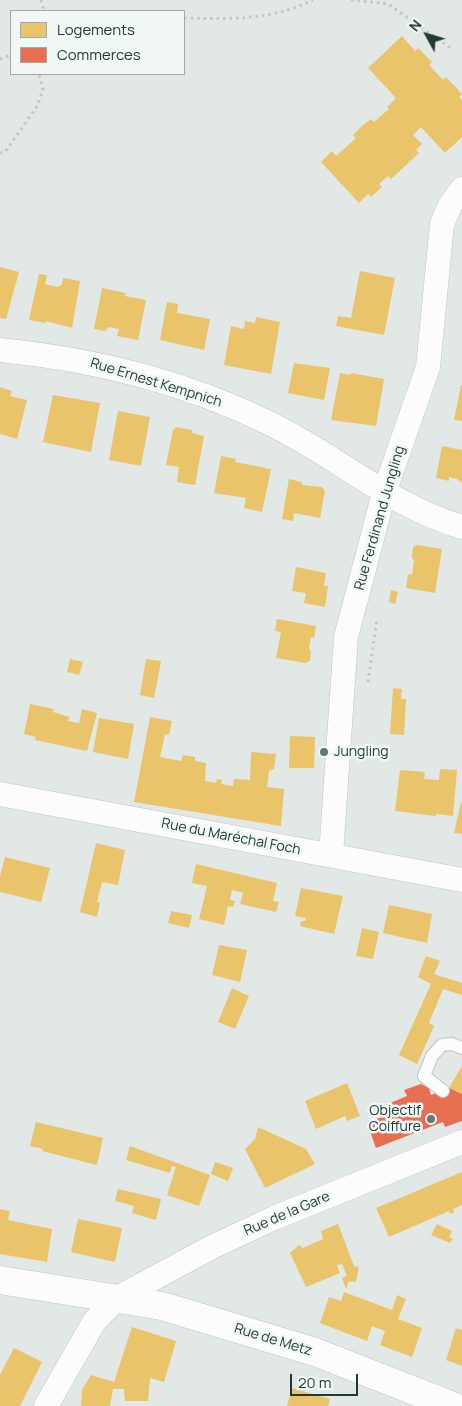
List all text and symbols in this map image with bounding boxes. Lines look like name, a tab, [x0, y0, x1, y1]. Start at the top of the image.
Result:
legend	[10, 10, 185, 75]
north arrow	[402, 10, 452, 60]
text: N	[404, 15, 426, 35]
text: Logements	[57, 19, 135, 40]
text: Commerces	[57, 44, 141, 65]
street label: Rue Ernest Kempnich	[88, 355, 224, 411]
street label: Rue Ferdinand Jungling	[351, 444, 409, 592]
place label: Jungling	[334, 744, 389, 760]
marker: Jungling	[318, 746, 330, 758]
street label: Rue du Maréchal Foch	[160, 815, 302, 859]
place label: Objectif Coiffure	[369, 1103, 421, 1136]
marker: Objectif Coiffure	[425, 1113, 437, 1125]
street label: Rue de la Gare	[241, 1188, 333, 1240]
street label: Rue de Metz	[232, 1320, 314, 1360]
scale bar	[292, 1364, 360, 1396]
text: 20 m	[298, 1372, 331, 1393]

